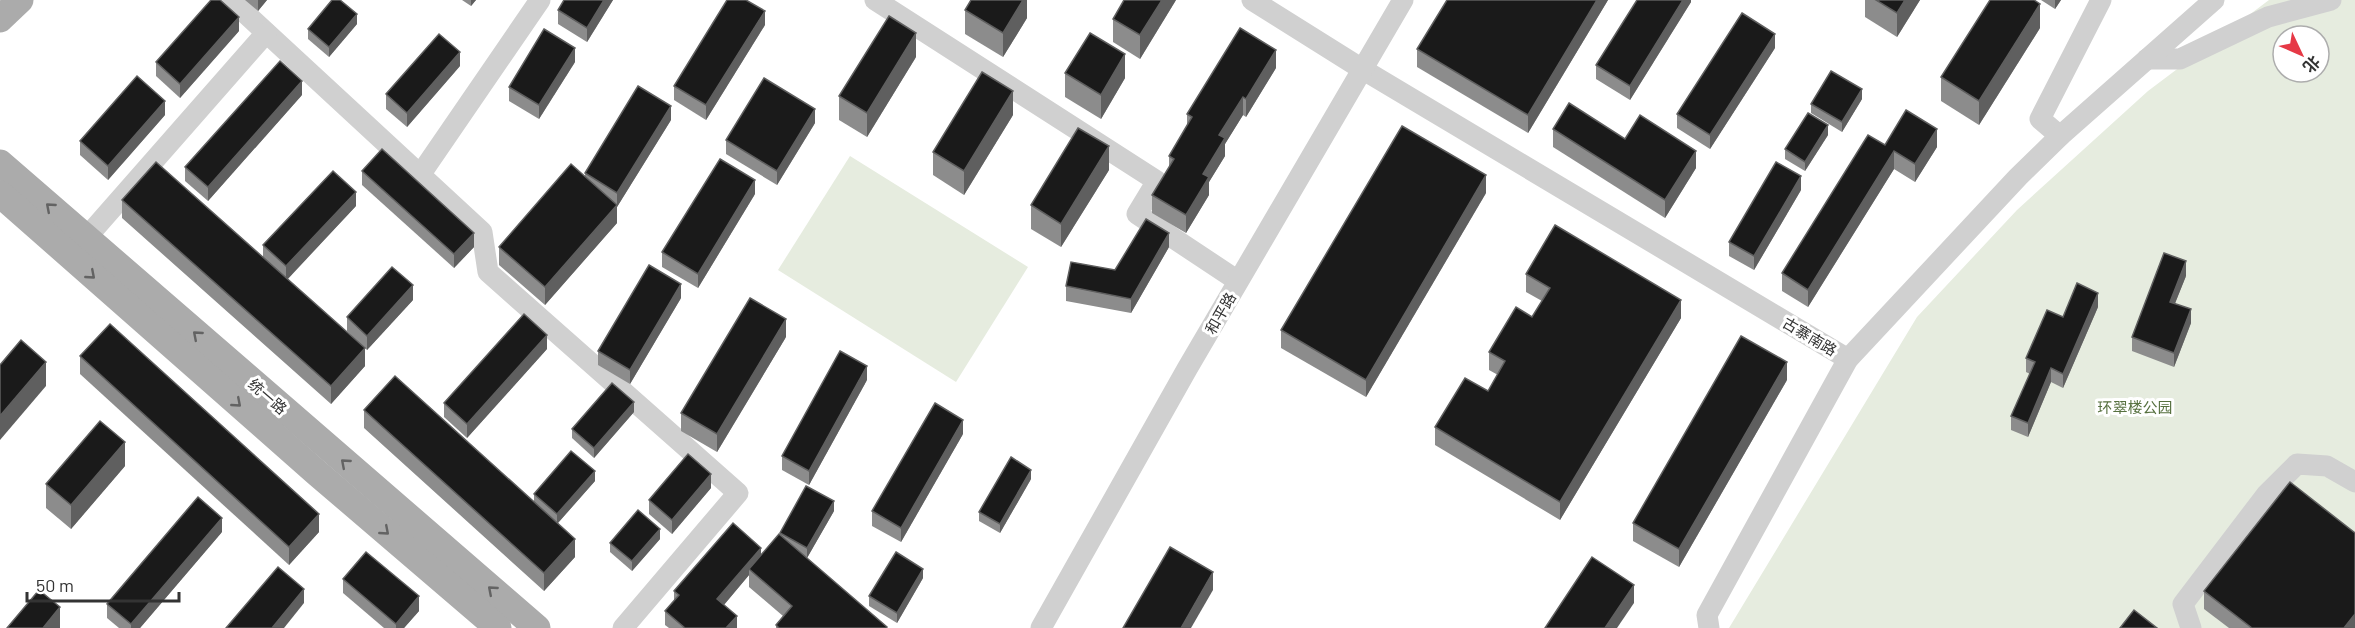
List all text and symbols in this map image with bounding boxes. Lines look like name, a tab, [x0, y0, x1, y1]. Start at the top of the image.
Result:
north arrow	[2271, 24, 2331, 84]
text: 北	[2300, 52, 2325, 77]
one-way arrow	[46, 203, 57, 214]
one-way arrow	[84, 267, 95, 278]
street label: 和平路	[1201, 289, 1239, 337]
street label: 古寨南路	[1780, 313, 1840, 359]
one-way arrow	[194, 331, 204, 342]
street label: 统一路	[245, 374, 291, 418]
one-way arrow	[231, 396, 241, 407]
park label: 环翠楼公园	[2097, 398, 2173, 416]
one-way arrow	[341, 459, 352, 470]
one-way arrow	[378, 524, 389, 535]
scale bar	[27, 565, 178, 603]
text: 50 m	[36, 574, 74, 596]
one-way arrow	[488, 586, 499, 597]

